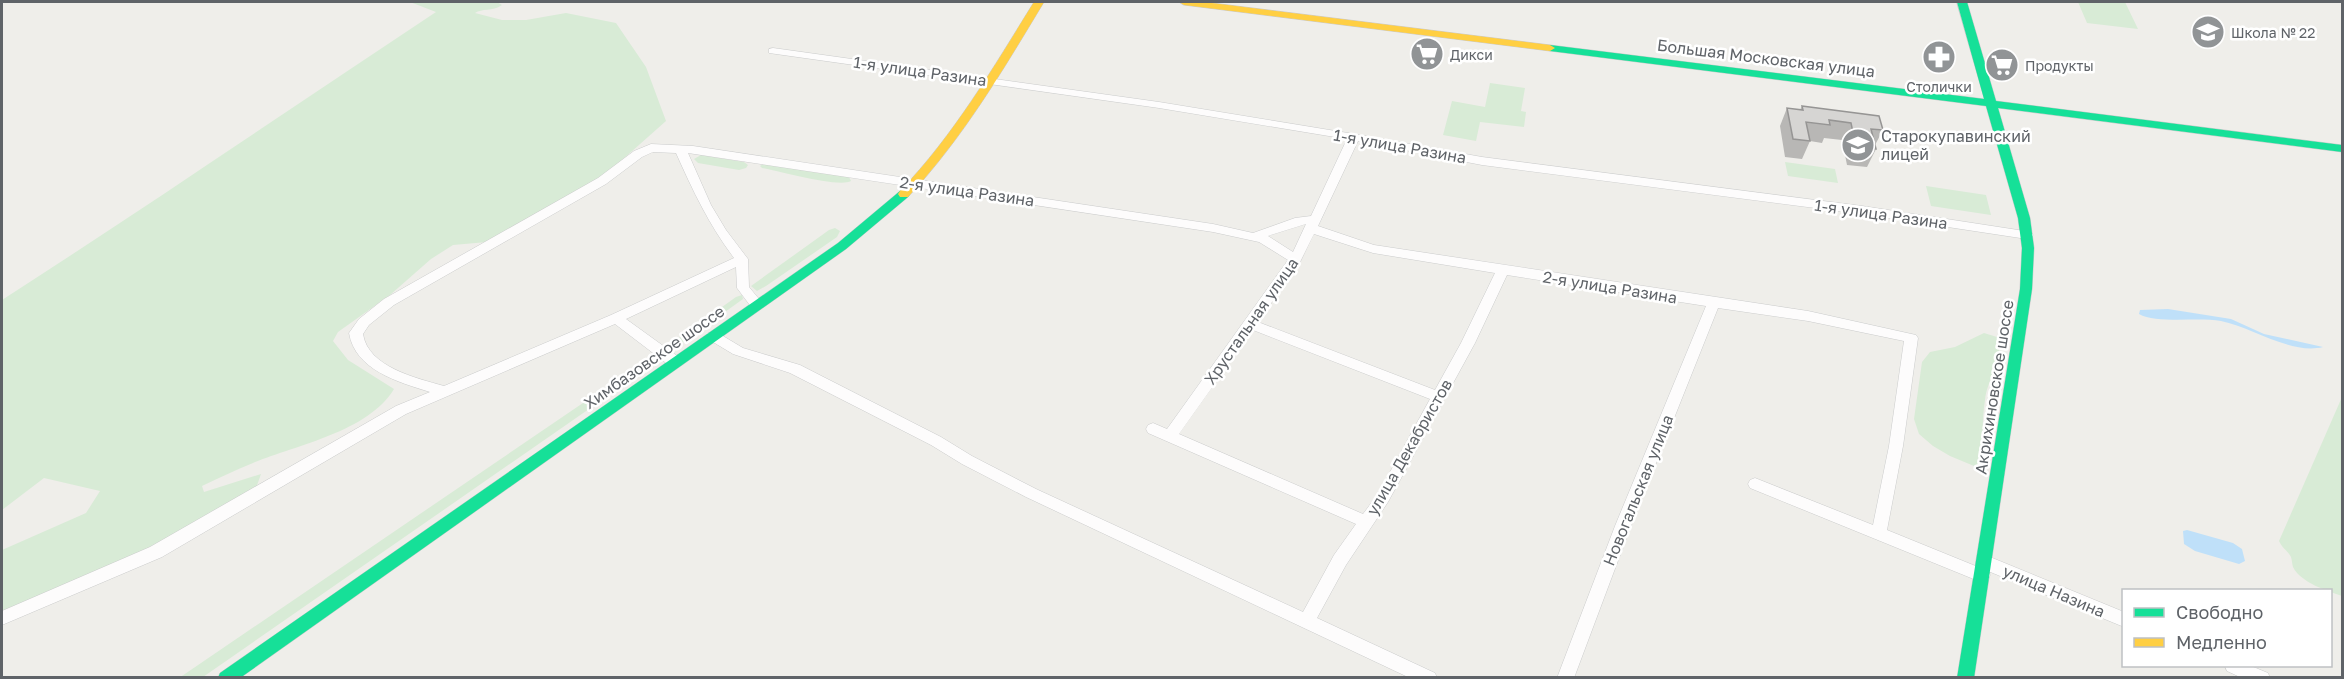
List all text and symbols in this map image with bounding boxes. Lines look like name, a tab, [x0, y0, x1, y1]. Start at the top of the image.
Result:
school or university icon: Школа № 22	[2190, 14, 2226, 50]
place label: Школа № 22	[2231, 24, 2315, 41]
street label: Большая Московская улица	[1656, 35, 1876, 81]
supermarket icon: Дикси	[1409, 36, 1445, 72]
pharmacy icon: Столички	[1921, 39, 1957, 75]
place label: Дикси	[1450, 46, 1493, 63]
supermarket icon: Продукты	[1984, 47, 2020, 83]
street label: 1-я улица Разина	[852, 52, 988, 90]
place label: Продукты	[2025, 57, 2094, 74]
place label: Столички	[1906, 78, 1972, 95]
street label: 1-я улица Разина	[1332, 124, 1468, 168]
place label: Старокупавинский лицей	[1881, 126, 2031, 164]
school or university icon: Старокупавинский лицей	[1840, 127, 1876, 163]
street label: 2-я улица Разина	[898, 172, 1036, 210]
street label: 1-я улица Разина	[1813, 195, 1949, 233]
street label: Хрустальная улица	[1200, 254, 1302, 388]
street label: 2-я улица Разина	[1541, 266, 1679, 308]
street label: Акрихиновское шоссе	[1970, 298, 2018, 476]
street label: Химбазовское шоссе	[580, 301, 728, 413]
street label: улица Декабристов	[1362, 375, 1456, 519]
street label: Новогальская улица	[1599, 412, 1677, 568]
street label: улица Назина	[2000, 560, 2108, 622]
legend	[2122, 589, 2332, 667]
text: Свободно	[2176, 601, 2263, 623]
text: Медленно	[2176, 631, 2267, 653]

